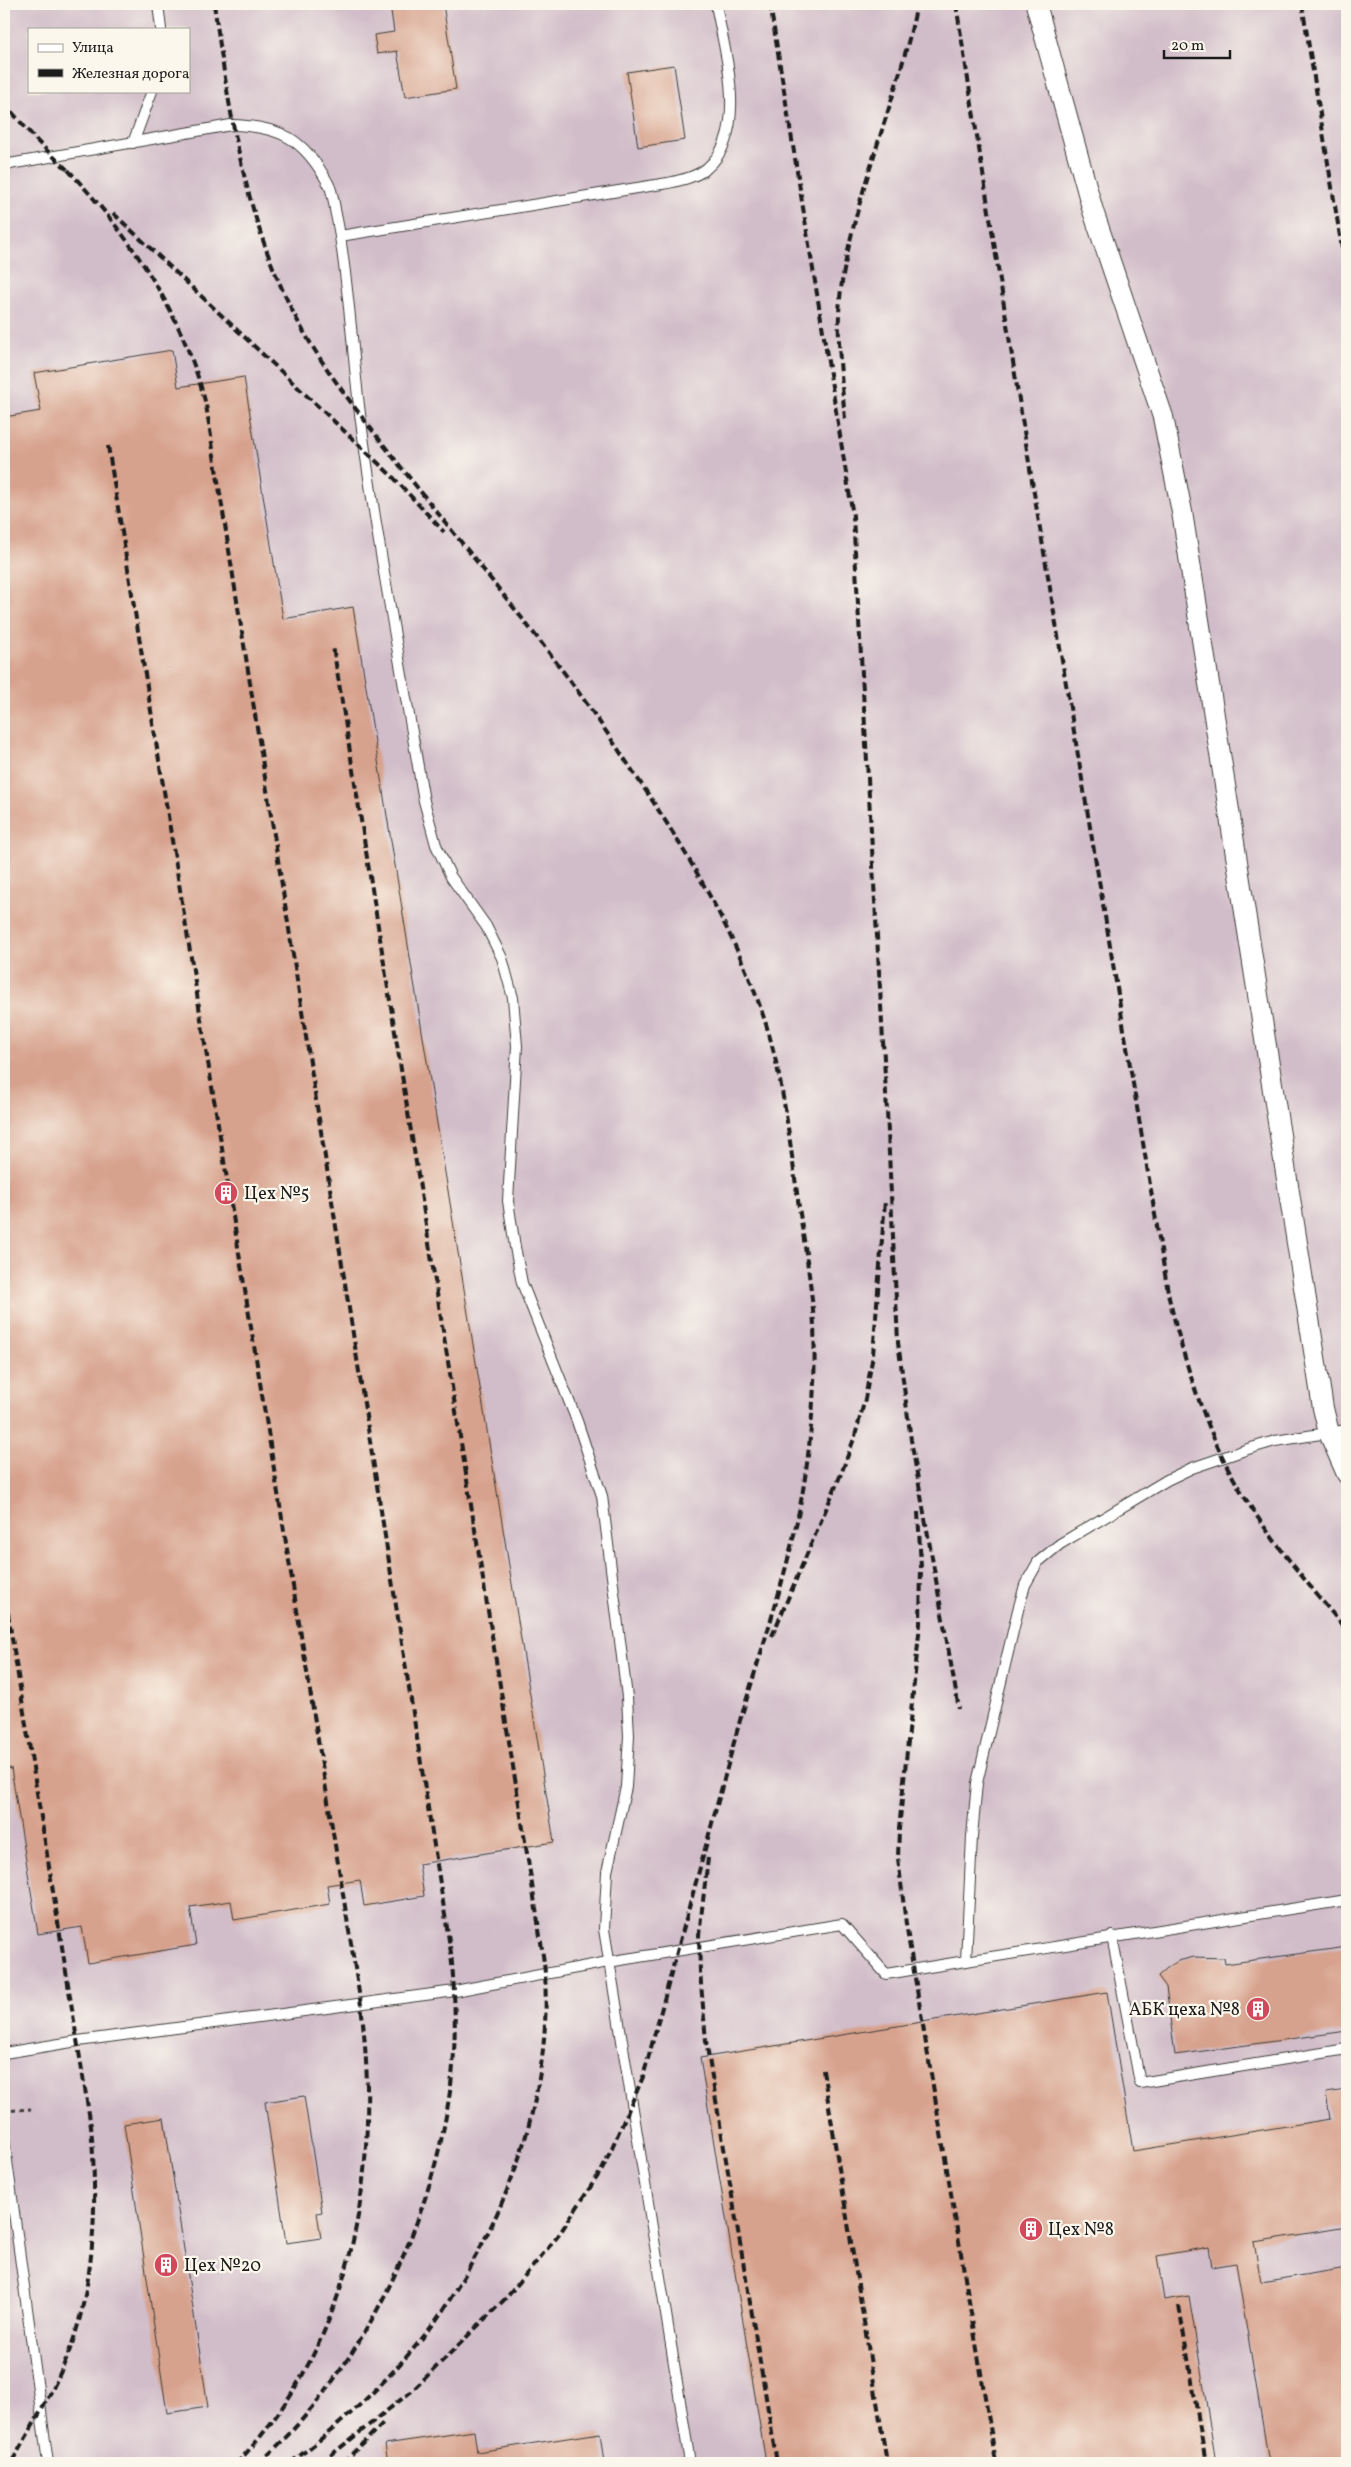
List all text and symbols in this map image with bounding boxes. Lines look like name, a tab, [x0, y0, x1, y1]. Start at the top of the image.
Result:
legend	[28, 28, 190, 92]
scale bar	[1164, 28, 1230, 60]
text: 20 m	[1171, 36, 1204, 57]
text: Улица	[72, 38, 114, 59]
text: Железная дорога	[72, 64, 189, 85]
building icon: Цех №5	[213, 1180, 239, 1206]
place label: Цех №5	[244, 1182, 309, 1207]
building icon: АБК цеха №8	[1245, 1996, 1271, 2022]
place label: АБК цеха №8	[1129, 1998, 1240, 2023]
building icon: Цех №8	[1018, 2216, 1044, 2242]
place label: Цех №8	[1048, 2218, 1114, 2243]
building icon: Цех №20	[153, 2252, 179, 2278]
place label: Цех №20	[184, 2254, 261, 2279]

